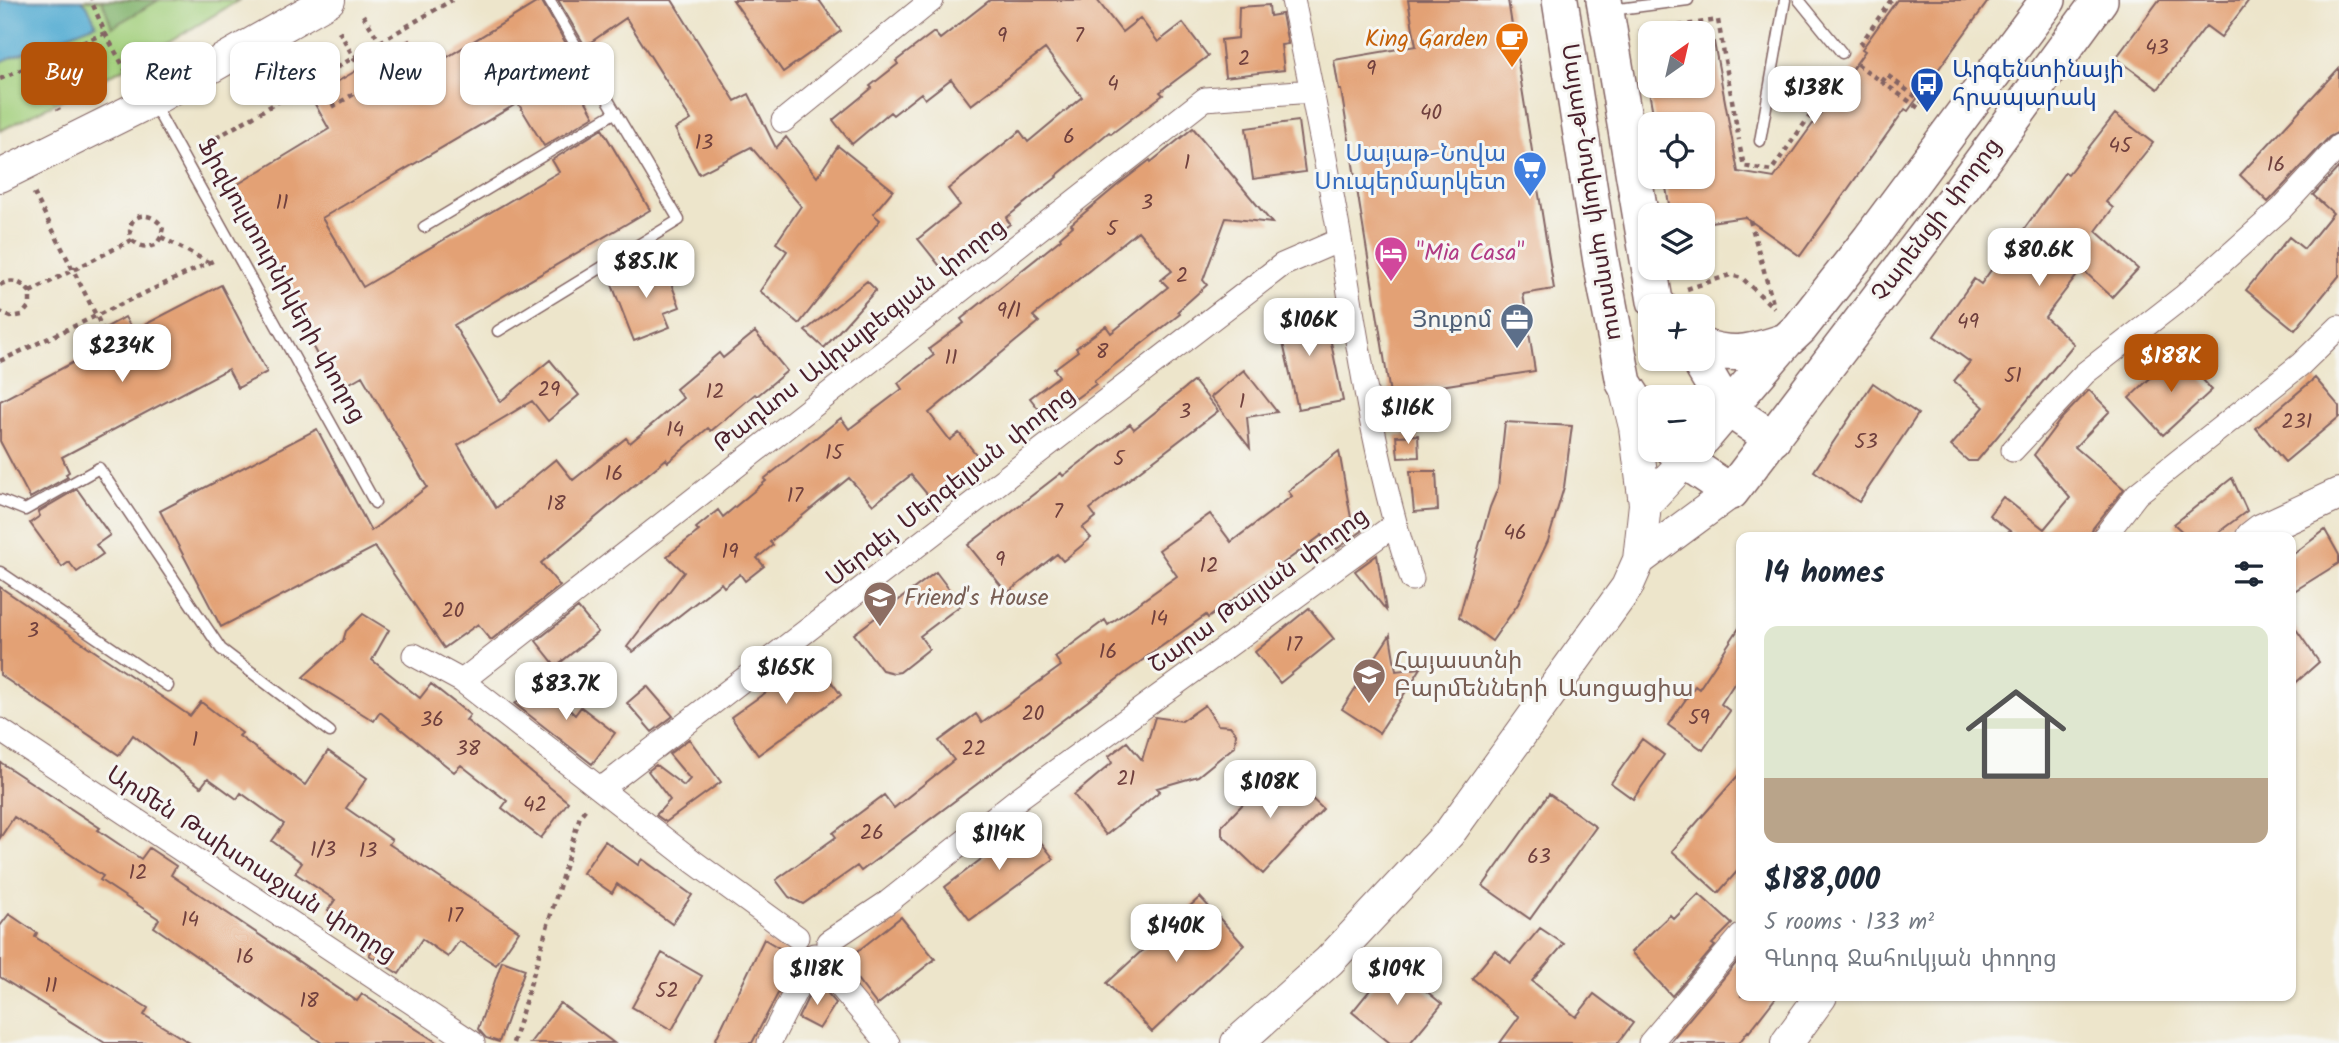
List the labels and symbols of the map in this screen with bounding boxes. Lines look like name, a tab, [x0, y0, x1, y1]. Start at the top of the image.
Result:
house number: 9	[997, 20, 1007, 53]
house number: 7	[1074, 20, 1085, 53]
place label: King Garden	[1365, 20, 1488, 59]
cafe icon: King Garden	[1493, 20, 1531, 69]
north arrow	[1638, 21, 1715, 98]
house number: 43	[2145, 32, 2169, 65]
street label: Սայաթ-Նովայի պողոտա	[1549, 41, 1635, 343]
house number: 2	[1238, 43, 1250, 76]
place label: Արգենտինայի հրապարակ	[1952, 51, 2124, 118]
house number: 9	[1366, 53, 1376, 86]
bus stop icon: Արգենտինայի հրապարակ	[1908, 65, 1946, 114]
pin: $138K	[1765, 66, 1863, 126]
house number: 4	[1107, 68, 1119, 101]
house number: 40	[1420, 97, 1442, 130]
house number: 6	[1063, 121, 1075, 154]
house number: 13	[695, 127, 713, 160]
street label: Չարենցի փողոց	[1862, 129, 2012, 311]
house number: 45	[2109, 130, 2133, 163]
street label: Ֆիզկուլտուրնիկերի փողոց	[186, 131, 376, 431]
place label: Սայաթ-Նովա Սուպերմարկետ	[1314, 135, 1506, 202]
house number: 1	[1184, 147, 1190, 180]
supermarket icon: Սայաթ-Նովա Սուպերմարկետ	[1511, 149, 1549, 198]
house number: 16	[2267, 149, 2285, 182]
house number: 11	[275, 187, 289, 220]
house number: 3	[1141, 187, 1153, 220]
street label: Թադևոս Ավդալբեգյան փողոց	[705, 209, 1015, 463]
house number: 5	[1106, 213, 1119, 246]
pin: $80.6K	[1982, 229, 2096, 288]
hotel icon: "Mia Casa"	[1372, 234, 1410, 283]
place label: "Mia Casa"	[1416, 234, 1525, 273]
pin: $85.1K	[589, 240, 703, 300]
house number: 2	[1176, 260, 1188, 293]
house number: 9/1	[997, 295, 1021, 328]
pin: $106K	[1260, 298, 1358, 358]
place label: Յուքոմ	[1412, 301, 1492, 340]
office icon: Յուքոմ	[1498, 301, 1536, 350]
house number: 49	[1957, 306, 1979, 339]
pin: $234K	[73, 324, 171, 384]
pin: $188K	[2122, 334, 2220, 394]
house number: 8	[1096, 336, 1109, 369]
house number: 11	[944, 342, 958, 375]
house number: 51	[2004, 360, 2022, 393]
house number: 29	[538, 374, 560, 407]
house number: 12	[706, 376, 724, 409]
street label: Սերգեյ Մերգելյան փողոց	[818, 377, 1084, 597]
house number: 1	[1239, 386, 1245, 419]
pin: $116K	[1359, 386, 1457, 446]
house number: 3	[1179, 396, 1191, 429]
house number: 231	[2282, 406, 2312, 439]
house number: 14	[666, 414, 684, 447]
house number: 53	[1854, 426, 1878, 459]
house number: 15	[825, 437, 845, 470]
house number: 5	[1113, 443, 1126, 476]
house number: 16	[605, 458, 623, 491]
house number: 17	[787, 480, 804, 513]
house number: 18	[546, 488, 566, 521]
house number: 7	[1053, 496, 1064, 529]
street label: Շարա Թալյան փողոց	[1141, 498, 1377, 684]
house number: 46	[1503, 517, 1527, 550]
house number: 19	[722, 536, 738, 569]
house number: 9	[995, 544, 1005, 577]
house number: 12	[1200, 550, 1218, 583]
school or university icon: Friend's House	[861, 579, 899, 628]
place label: Friend's House	[904, 579, 1049, 618]
house number: 20	[442, 595, 464, 628]
house number: 14	[1150, 603, 1168, 636]
house number: 3	[27, 615, 39, 648]
house number: 17	[1286, 629, 1303, 662]
house number: 16	[1099, 636, 1117, 669]
place label: Հայաստնի Բարմենների Ասոցացիա	[1394, 642, 1694, 709]
pin: $165K	[737, 646, 835, 706]
school or university icon: Հայաստնի Բարմենների Ասոցացիա	[1350, 656, 1388, 705]
pin: $83.7K	[509, 662, 623, 722]
house number: 20	[1022, 698, 1044, 731]
house number: 59	[1688, 702, 1710, 735]
house number: 36	[420, 704, 444, 737]
house number: 1	[192, 724, 198, 757]
house number: 38	[456, 733, 481, 766]
house number: 22	[962, 733, 986, 766]
street label: Արմեն Թախտաջյան փողոց	[98, 756, 404, 974]
pin: $108K	[1221, 760, 1319, 820]
house number: 21	[1117, 763, 1135, 796]
house number: 42	[523, 789, 547, 822]
pin: $114K	[950, 812, 1048, 872]
house number: 26	[860, 817, 884, 850]
house number: 1/3	[310, 834, 336, 867]
house number: 13	[359, 835, 377, 868]
house number: 63	[1527, 841, 1551, 874]
house number: 12	[129, 857, 147, 890]
house number: 17	[447, 900, 464, 933]
house number: 14	[181, 904, 199, 937]
pin: $140K	[1127, 904, 1225, 964]
house number: 16	[236, 941, 254, 974]
pin: $118K	[768, 948, 866, 1007]
pin: $109K	[1348, 948, 1446, 1007]
house number: 11	[44, 970, 58, 1003]
house number: 52	[655, 975, 679, 1008]
house number: 18	[299, 985, 319, 1018]

